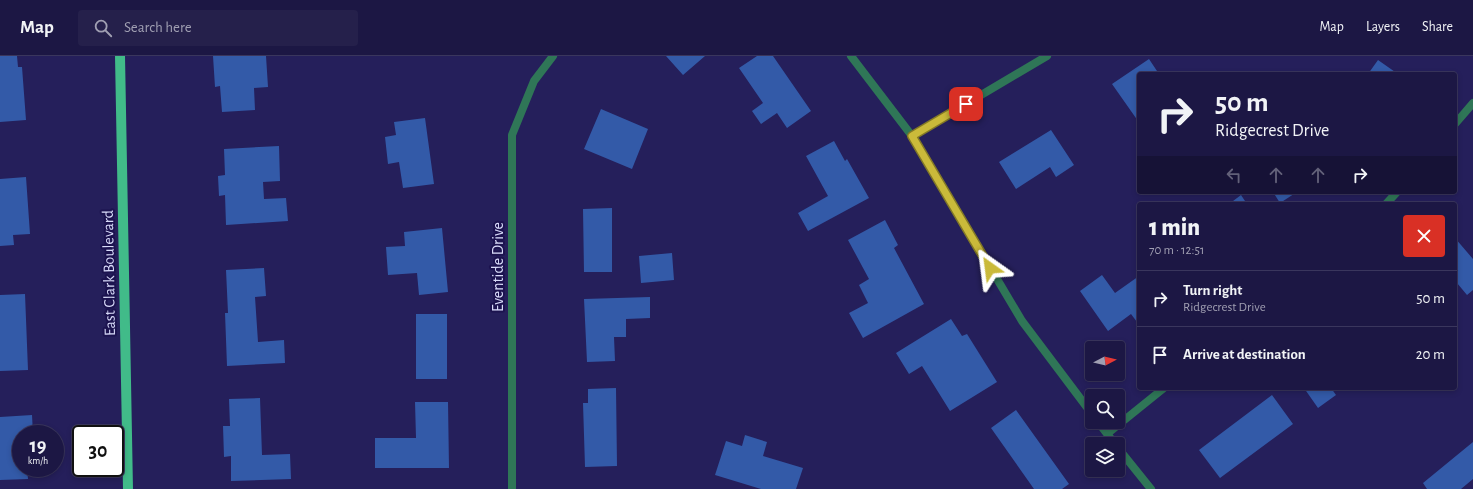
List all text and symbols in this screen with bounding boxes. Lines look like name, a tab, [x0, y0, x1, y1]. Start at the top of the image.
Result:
search box	[78, 10, 358, 46]
icon: search	[92, 17, 114, 39]
text: Map	[20, 18, 54, 37]
text: Search here	[124, 20, 192, 35]
text: Map	[1319, 20, 1344, 34]
text: Layers	[1366, 20, 1400, 34]
text: Share	[1422, 20, 1453, 34]
pin	[949, 87, 983, 121]
icon: right	[1149, 88, 1201, 140]
text: 50 m	[1215, 89, 1269, 117]
icon: arrive	[955, 93, 977, 115]
text: Ridgecrest Drive	[1215, 122, 1329, 140]
icon: left	[1223, 164, 1245, 186]
icon: ahead	[1265, 164, 1287, 186]
icon: ahead	[1307, 164, 1329, 186]
icon: right	[1349, 164, 1371, 186]
street label: East Clark Boulevard	[100, 210, 118, 336]
button: close	[1403, 215, 1445, 257]
text: 1 min	[1149, 216, 1200, 240]
street label: Eventide Drive	[490, 222, 506, 312]
text: 70 m · 12:51	[1149, 244, 1204, 257]
position arrow	[969, 247, 1011, 289]
text: Turn right	[1183, 283, 1242, 298]
icon: right	[1149, 288, 1171, 310]
text: 50 m	[1416, 291, 1445, 306]
text: Ridgecrest Drive	[1183, 301, 1266, 314]
north arrow	[1085, 341, 1125, 381]
map controls	[1085, 341, 1125, 477]
icon: arrive	[1149, 344, 1171, 366]
text: Arrive at destination	[1183, 347, 1306, 362]
text: 20 m	[1416, 347, 1445, 362]
button: search	[1085, 389, 1125, 429]
speed limit sign: 30	[72, 425, 124, 477]
text: 19	[30, 436, 46, 456]
button: layers	[1085, 437, 1125, 477]
text: km/h	[28, 456, 48, 466]

